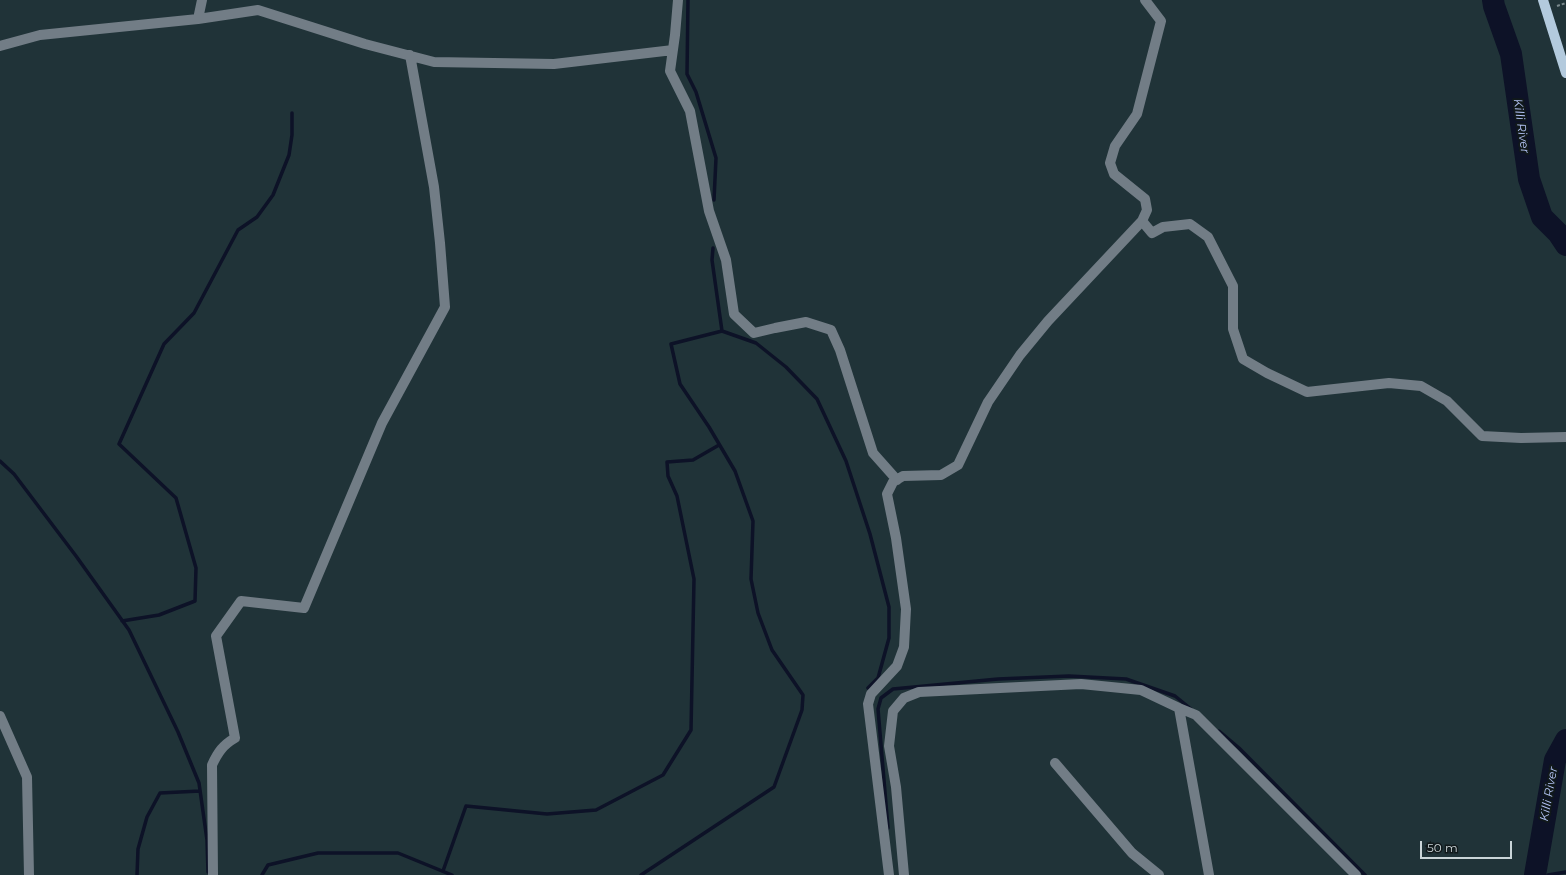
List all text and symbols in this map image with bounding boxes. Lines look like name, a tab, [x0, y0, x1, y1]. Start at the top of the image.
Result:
water label: Killi River	[1510, 98, 1532, 154]
water label: Killi River	[1537, 766, 1561, 822]
scale bar	[1422, 833, 1514, 859]
text: 50 m	[1427, 840, 1458, 855]

